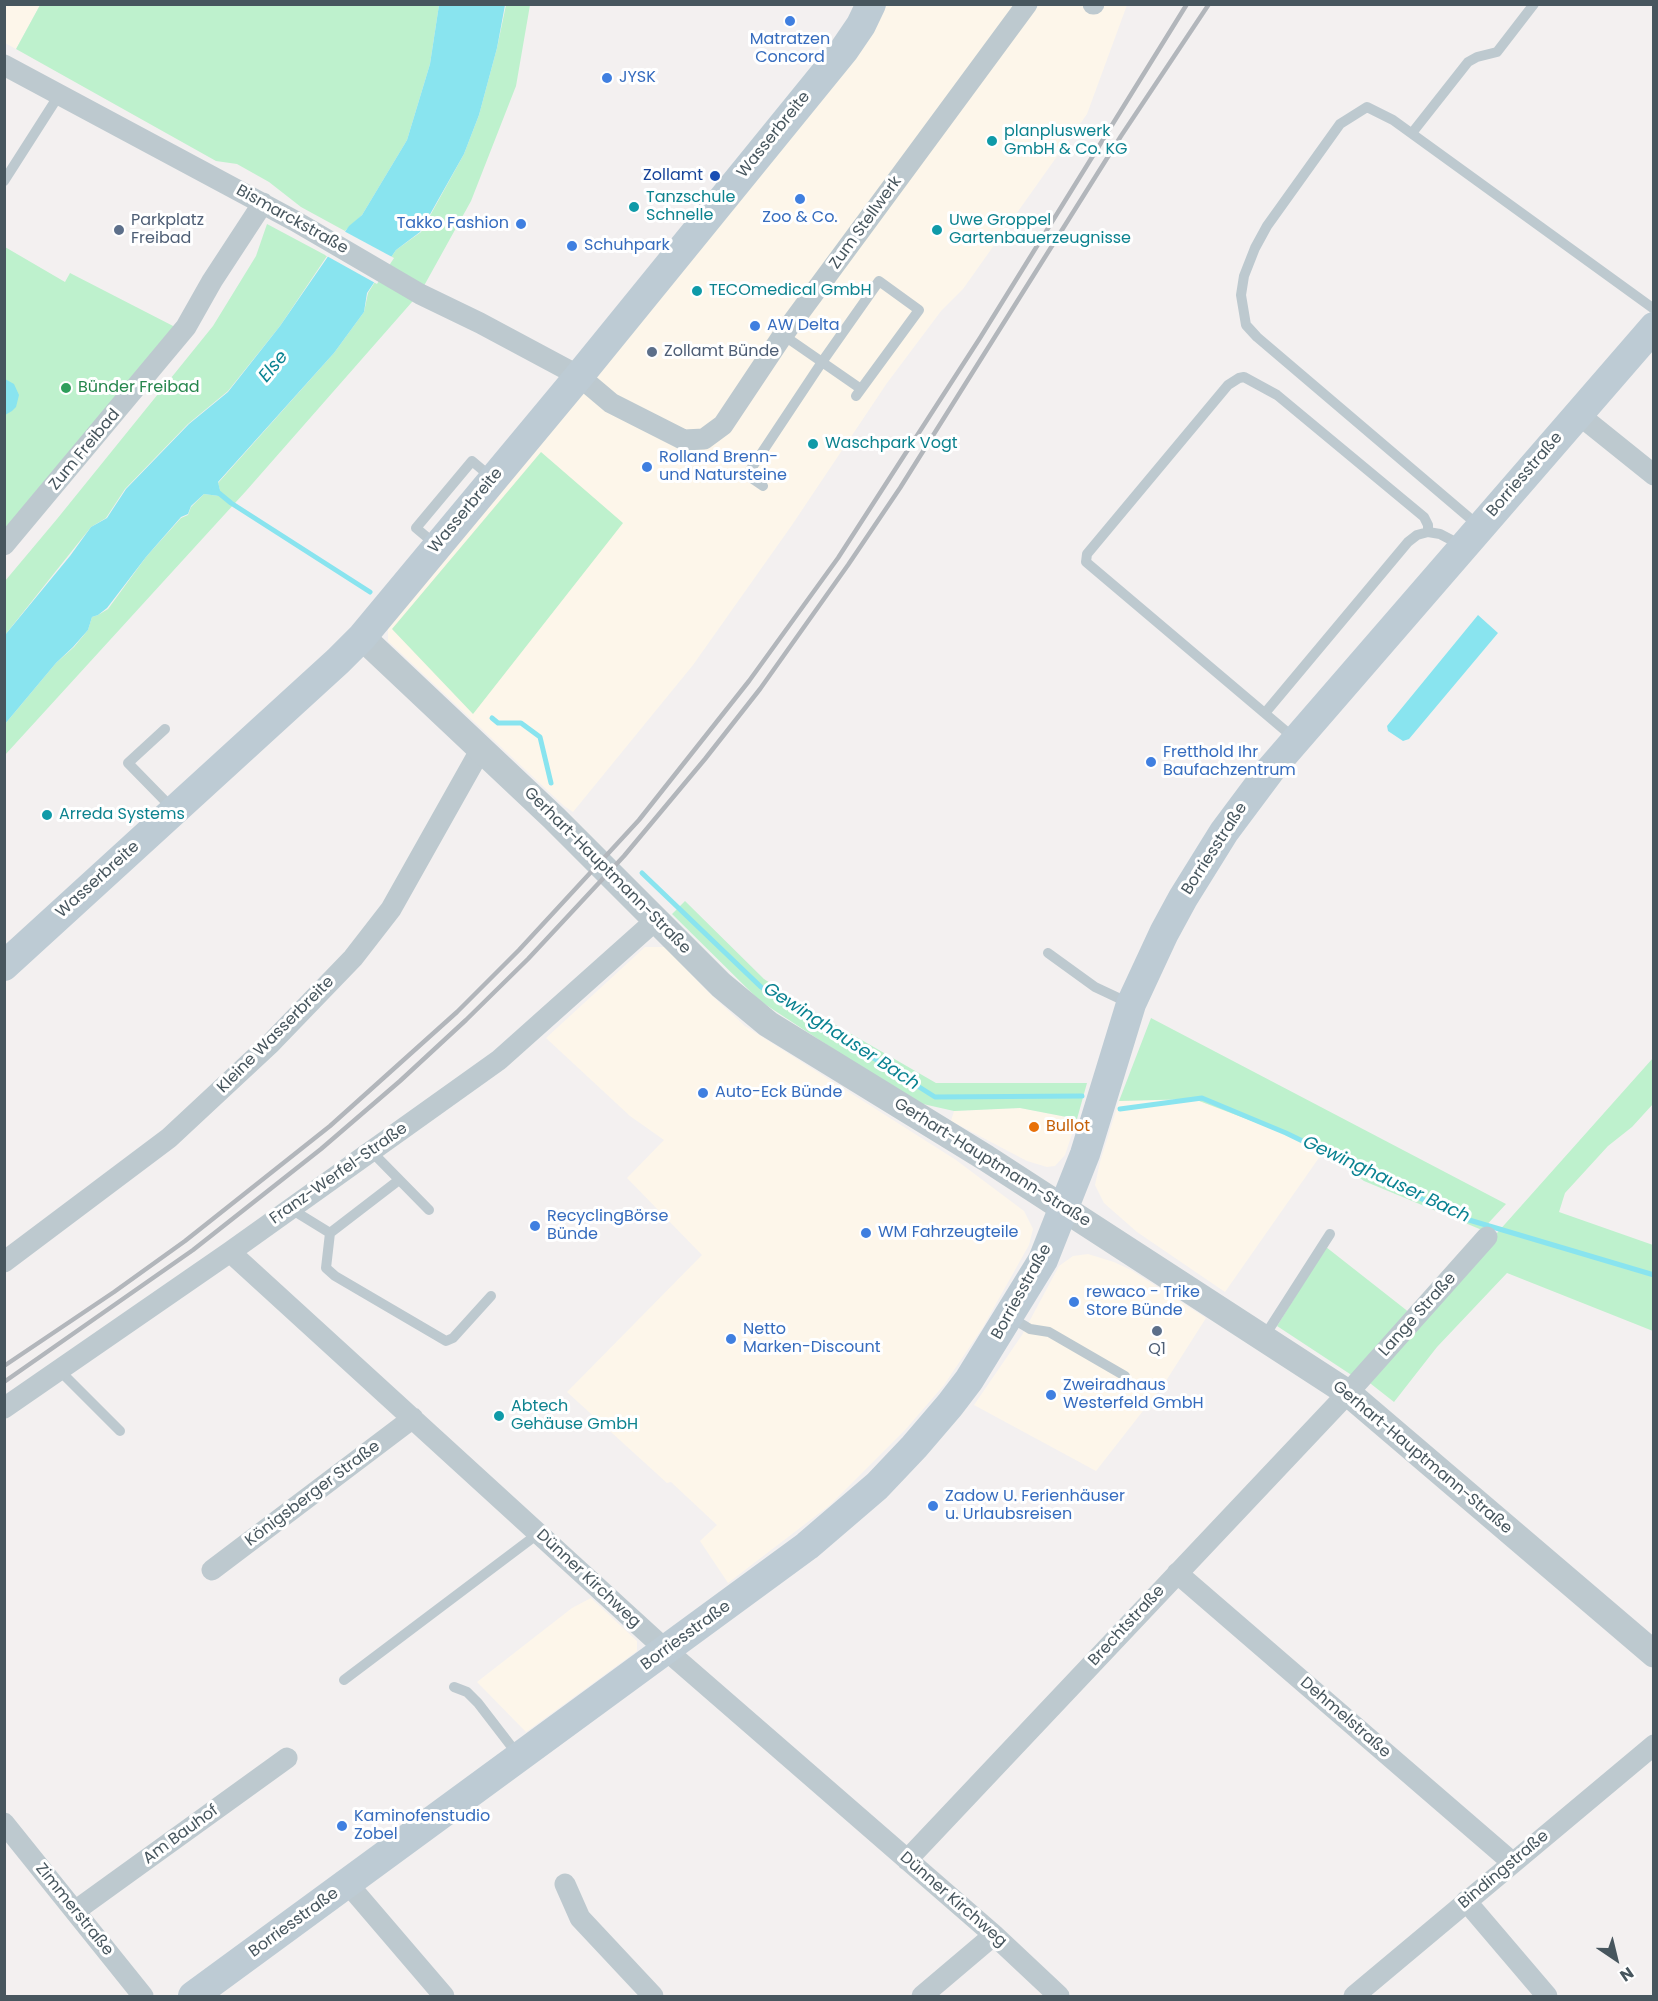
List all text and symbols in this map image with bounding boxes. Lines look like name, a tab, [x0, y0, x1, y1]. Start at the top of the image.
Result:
marker: Matratzen Concord	[783, 14, 797, 28]
place label: Matratzen Concord	[750, 30, 830, 68]
place label: JYSK	[619, 68, 656, 88]
marker: JYSK	[600, 71, 614, 85]
street label: Wasserbreite	[733, 88, 815, 182]
place label: planpluswerk GmbH & Co. KG	[1004, 122, 1127, 160]
marker: planpluswerk GmbH & Co. KG	[985, 134, 999, 148]
place label: Zollamt	[643, 166, 703, 186]
marker: Zollamt	[708, 169, 722, 183]
street label: Zum Stellwerk	[826, 173, 906, 273]
street label: Bismarckstraße	[233, 181, 351, 259]
place label: Tanzschule Schnelle	[646, 188, 735, 226]
marker: Zoo & Co.	[793, 192, 807, 206]
marker: Tanzschule Schnelle	[627, 200, 641, 214]
place label: Zoo & Co.	[762, 208, 838, 228]
place label: Parkplatz Freibad	[131, 211, 204, 249]
place label: Uwe Groppel Gartenbauerzeugnisse	[949, 211, 1131, 249]
place label: Takko Fashion	[397, 214, 509, 234]
marker: Takko Fashion	[514, 217, 528, 231]
marker: Parkplatz Freibad	[112, 223, 126, 237]
marker: Uwe Groppel Gartenbauerzeugnisse	[930, 223, 944, 237]
place label: Schuhpark	[584, 236, 670, 256]
marker: Schuhpark	[565, 239, 579, 253]
place label: TECOmedical GmbH	[709, 281, 871, 301]
marker: TECOmedical GmbH	[690, 284, 704, 298]
place label: AW Delta	[767, 316, 839, 336]
marker: AW Delta	[748, 319, 762, 333]
place label: Zollamt Bünde	[664, 342, 779, 362]
marker: Zollamt Bünde	[645, 345, 659, 359]
water label: Else	[255, 347, 293, 387]
place label: Bünder Freibad	[78, 378, 200, 398]
marker: Bünder Freibad	[59, 381, 73, 395]
street label: Zum Freibad	[46, 406, 124, 494]
street label: Borriesstraße	[1483, 429, 1567, 521]
place label: Waschpark Vogt	[825, 434, 958, 454]
marker: Waschpark Vogt	[806, 437, 820, 451]
place label: Rolland Brenn- und Natursteine	[659, 448, 787, 486]
marker: Rolland Brenn- und Natursteine	[640, 460, 654, 474]
street label: Wasserbreite	[425, 464, 507, 558]
place label: Fretthold Ihr Baufachzentrum	[1163, 743, 1296, 781]
marker: Fretthold Ihr Baufachzentrum	[1144, 755, 1158, 769]
street label: Gerhart-Hauptmann-Straße	[520, 784, 694, 958]
street label: Borriesstraße	[1178, 799, 1252, 899]
place label: Arreda Systems	[59, 805, 185, 825]
marker: Arreda Systems	[40, 808, 54, 822]
street label: Wasserbreite	[52, 838, 144, 922]
street label: Kleine Wasserbreite	[214, 973, 338, 1097]
water label: Gewinghauser Bach	[759, 979, 923, 1095]
place label: Auto-Eck Bünde	[715, 1083, 842, 1103]
marker: Auto-Eck Bünde	[696, 1086, 710, 1100]
street label: Gerhart-Hauptmann-Straße	[890, 1094, 1094, 1232]
place label: Bullot	[1046, 1117, 1090, 1137]
street label: Franz-Werfel-Straße	[267, 1119, 411, 1229]
marker: Bullot	[1027, 1120, 1041, 1134]
water label: Gewinghauser Bach	[1299, 1132, 1473, 1228]
place label: RecyclingBörse Bünde	[547, 1207, 668, 1245]
marker: RecyclingBörse Bünde	[528, 1219, 542, 1233]
place label: WM Fahrzeugteile	[878, 1223, 1019, 1243]
marker: WM Fahrzeugteile	[859, 1226, 873, 1240]
street label: Borriesstraße	[988, 1241, 1056, 1343]
street label: Lange Straße	[1375, 1269, 1461, 1361]
place label: rewaco - Trike Store Bünde	[1086, 1283, 1200, 1321]
marker: rewaco - Trike Store Bünde	[1067, 1295, 1081, 1309]
place label: Netto Marken-Discount	[743, 1320, 881, 1358]
marker: Q1	[1150, 1324, 1164, 1338]
marker: Netto Marken-Discount	[724, 1332, 738, 1346]
place label: Q1	[1148, 1340, 1166, 1360]
place label: Zweiradhaus Westerfeld GmbH	[1063, 1376, 1204, 1414]
street label: Gerhart-Hauptmann-Straße	[1328, 1377, 1516, 1539]
marker: Zweiradhaus Westerfeld GmbH	[1044, 1388, 1058, 1402]
place label: Abtech Gehäuse GmbH	[511, 1397, 638, 1435]
marker: Abtech Gehäuse GmbH	[492, 1409, 506, 1423]
street label: Königsberger Straße	[242, 1437, 384, 1551]
place label: Zadow U. Ferienhäuser u. Urlaubsreisen	[945, 1487, 1125, 1525]
marker: Zadow U. Ferienhäuser u. Urlaubsreisen	[926, 1499, 940, 1513]
street label: Dünner Kirchweg	[532, 1526, 644, 1632]
street label: Brechtstraße	[1085, 1582, 1169, 1670]
street label: Borriesstraße	[637, 1597, 735, 1675]
street label: Dehmelstraße	[1296, 1673, 1394, 1763]
street label: Am Bauhof	[140, 1801, 222, 1869]
place label: Kaminofenstudio Zobel	[354, 1807, 490, 1845]
marker: Kaminofenstudio Zobel	[335, 1819, 349, 1833]
street label: Bindingstraße	[1455, 1827, 1553, 1913]
street label: Dünner Kirchweg	[896, 1848, 1010, 1952]
street label: Zimmerstraße	[31, 1860, 117, 1960]
street label: Borriesstraße	[245, 1884, 343, 1962]
north arrow	[1586, 1929, 1646, 1989]
text: N	[1615, 1961, 1638, 1987]

